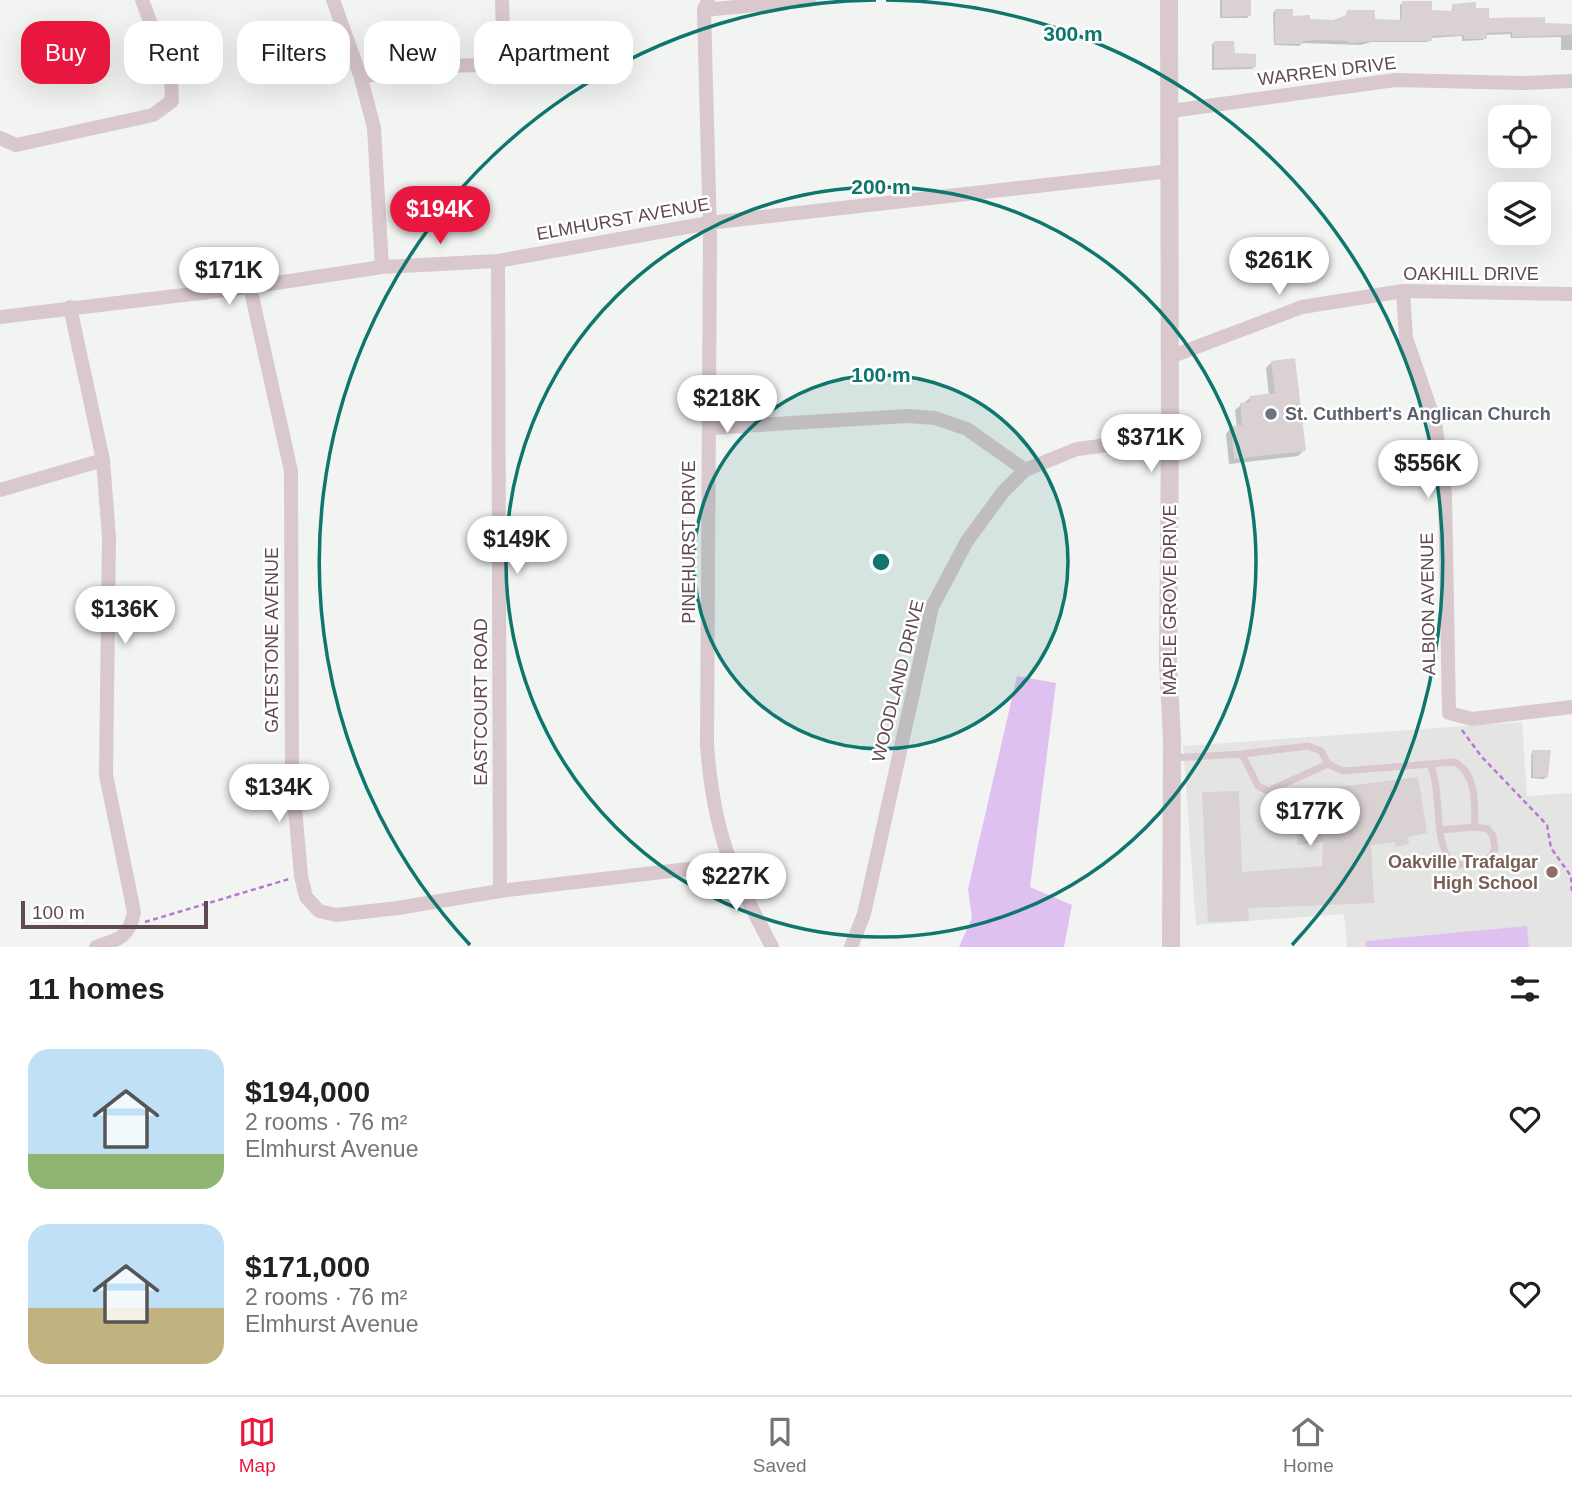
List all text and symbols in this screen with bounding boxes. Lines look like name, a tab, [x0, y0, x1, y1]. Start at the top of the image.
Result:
chip: Buy	[21, 21, 110, 84]
chip: Rent	[124, 21, 223, 84]
chip: Filters	[237, 21, 350, 84]
chip: New	[364, 21, 460, 84]
chip: Apartment	[474, 21, 633, 84]
text: 300 m	[1043, 22, 1103, 45]
street label: WARREN DRIVE	[1257, 53, 1397, 89]
map controls	[1488, 105, 1551, 245]
button: locate	[1488, 105, 1551, 168]
text: 200 m	[851, 175, 911, 198]
button: layers	[1488, 182, 1551, 245]
pin: $194K	[391, 187, 489, 246]
street label: ELMHURST AVENUE	[535, 194, 711, 244]
text: $194K	[406, 196, 474, 222]
pin: $261K	[1230, 238, 1328, 297]
pin: $171K	[180, 247, 278, 307]
text: $261K	[1245, 247, 1313, 273]
text: $171K	[195, 257, 263, 283]
street label: OAKHILL DRIVE	[1403, 264, 1539, 284]
text: 100 m	[851, 363, 911, 386]
pin: $218K	[678, 376, 776, 435]
text: $218K	[693, 385, 761, 411]
place label: St. Cuthbert's Anglican Church	[1285, 404, 1551, 424]
marker: St. Cuthbert's Anglican Church	[1263, 406, 1279, 422]
pin: $371K	[1102, 414, 1200, 474]
text: $371K	[1117, 424, 1185, 450]
pin: $556K	[1379, 440, 1477, 500]
text: $556K	[1394, 450, 1462, 476]
street label: PINEHURST DRIVE	[679, 460, 699, 624]
street label: MAPLE GROVE DRIVE	[1160, 504, 1180, 696]
pin: $149K	[468, 516, 566, 576]
text: $149K	[483, 526, 551, 552]
street label: ALBION AVENUE	[1417, 532, 1439, 676]
street label: GATESTONE AVENUE	[262, 547, 282, 733]
centre of rings	[869, 550, 893, 574]
pin: $136K	[76, 586, 174, 646]
text: $136K	[91, 596, 159, 622]
street label: WOODLAND DRIVE	[868, 598, 928, 764]
street label: EASTCOURT ROAD	[471, 618, 491, 786]
pin: $134K	[230, 764, 328, 824]
text: $134K	[245, 774, 313, 800]
pin: $177K	[1261, 788, 1359, 848]
text: $177K	[1276, 798, 1344, 824]
place label: Oakville Trafalgar High School	[1388, 852, 1538, 893]
pin: $227K	[687, 853, 785, 913]
text: $227K	[702, 863, 770, 889]
marker: Oakville Trafalgar High School	[1544, 864, 1560, 880]
scale bar	[21, 898, 208, 930]
text: 100 m	[32, 902, 85, 923]
icon: filters	[1506, 970, 1544, 1008]
text: 11 homes	[28, 972, 165, 1005]
text: $194,000	[245, 1075, 370, 1108]
icon: home	[84, 1077, 168, 1161]
icon: heart	[1506, 1100, 1544, 1138]
text: 2 rooms · 76 m²	[245, 1109, 407, 1135]
text: Elmhurst Avenue	[245, 1136, 418, 1162]
text: $171,000	[245, 1250, 370, 1283]
icon: home	[84, 1252, 168, 1336]
icon: heart	[1506, 1275, 1544, 1313]
text: 2 rooms · 76 m²	[245, 1284, 407, 1310]
text: Elmhurst Avenue	[245, 1311, 418, 1337]
tab: Map	[238, 1413, 276, 1477]
tab: Saved	[753, 1413, 807, 1477]
tab: Home	[1283, 1413, 1334, 1477]

